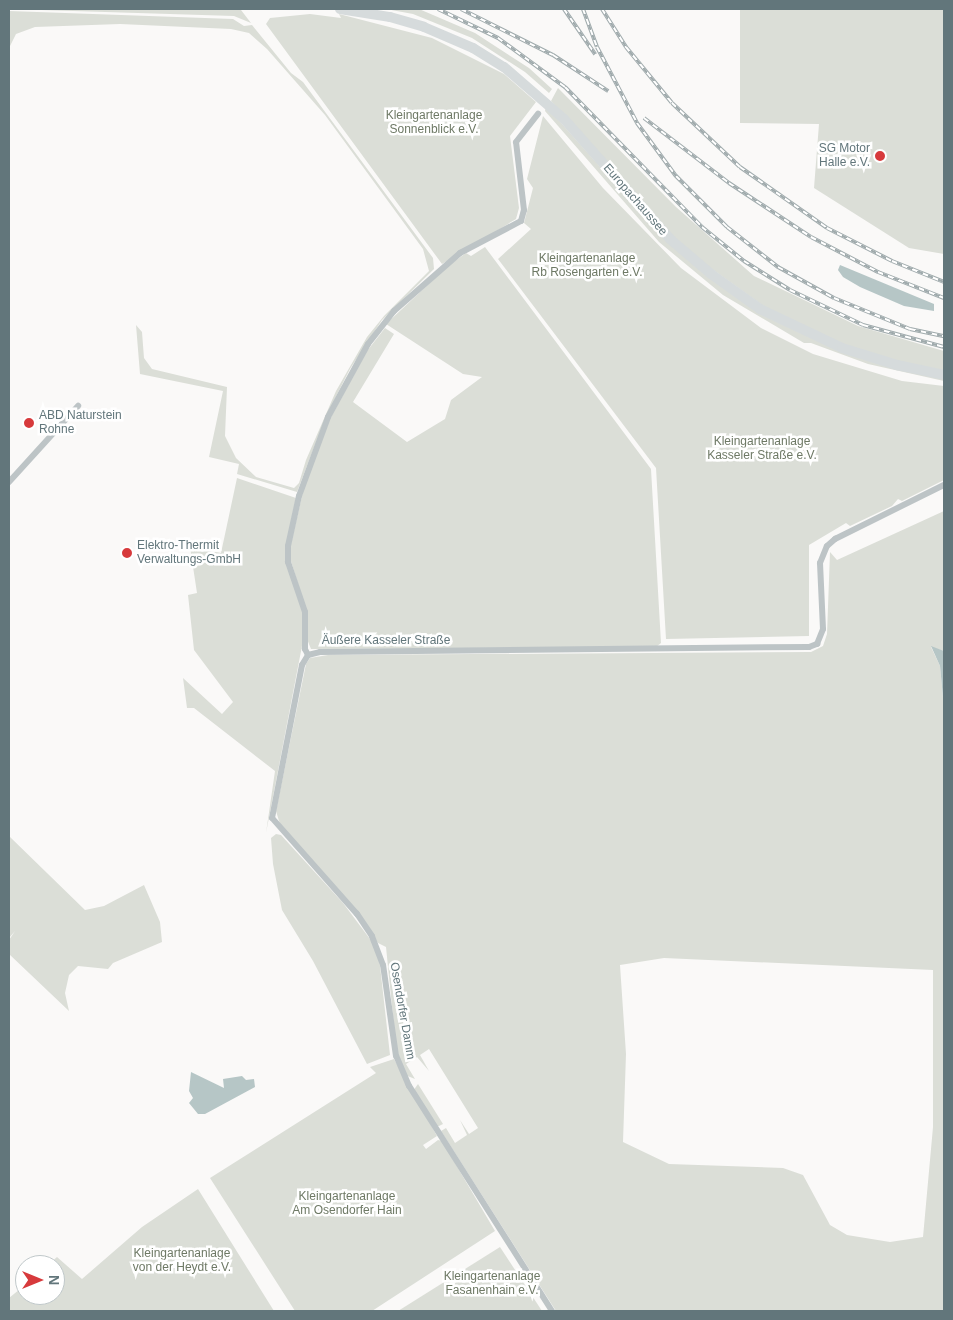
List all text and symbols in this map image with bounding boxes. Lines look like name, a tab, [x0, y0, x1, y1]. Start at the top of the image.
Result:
park label: Kleingartenanlage Sonnenblick e.V.	[386, 109, 482, 137]
place label: SG Motor Halle e.V.	[819, 142, 870, 170]
marker: SG Motor Halle e.V.	[874, 150, 886, 162]
street label: Europachaussee	[600, 161, 670, 239]
park label: Kleingartenanlage Rb Rosengarten e.V.	[532, 252, 642, 280]
place label: ABD Naturstein Rohne	[39, 409, 122, 437]
marker: ABD Naturstein Rohne	[23, 417, 35, 429]
park label: Kleingartenanlage Kasseler Straße e.V.	[707, 435, 817, 463]
place label: Elektro-Thermit Verwaltungs-GmbH	[137, 539, 241, 567]
marker: Elektro-Thermit Verwaltungs-GmbH	[121, 547, 133, 559]
street label: Äußere Kasseler Straße	[322, 634, 450, 648]
street label: Osendorfer Damm	[386, 961, 418, 1061]
park label: Kleingartenanlage Am Osendorfer Hain	[292, 1190, 402, 1218]
park label: Kleingartenanlage von der Heydt e.V.	[133, 1247, 231, 1275]
north arrow	[15, 1255, 65, 1305]
park label: Kleingartenanlage Fasanenhain e.V.	[444, 1270, 540, 1298]
text: N	[46, 1275, 62, 1285]

